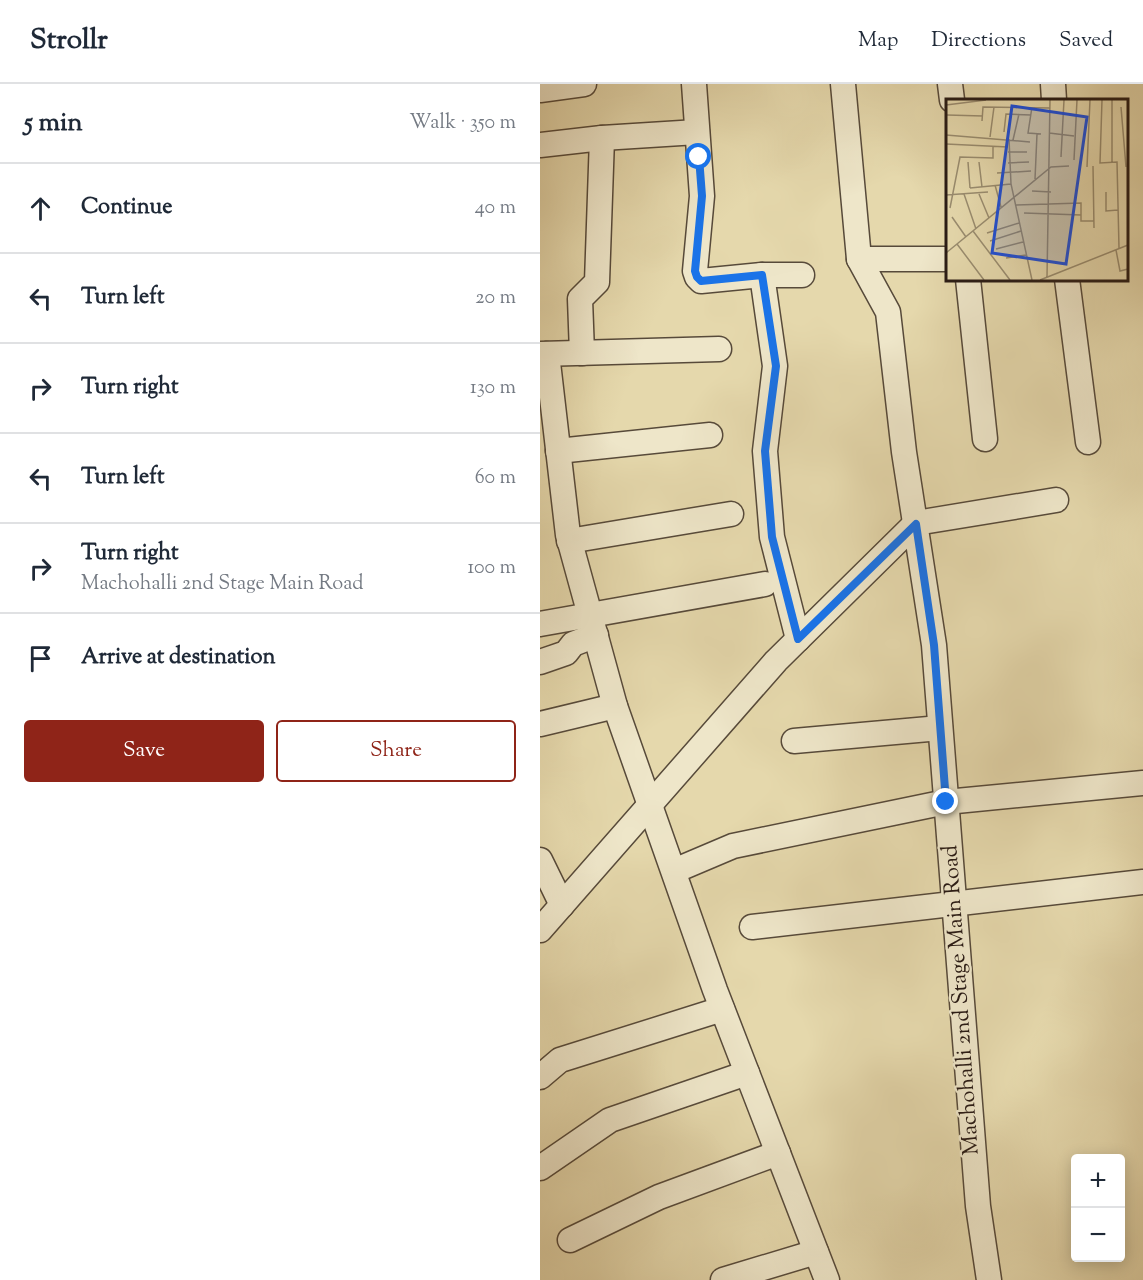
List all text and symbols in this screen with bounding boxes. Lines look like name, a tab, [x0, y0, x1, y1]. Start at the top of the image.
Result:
text: Strollr	[30, 21, 108, 61]
text: Map	[858, 26, 898, 56]
text: Directions	[931, 26, 1026, 56]
text: Saved	[1059, 26, 1113, 56]
inset map	[946, 99, 1128, 280]
text: 5 min	[24, 105, 83, 142]
text: Walk · 350 m	[409, 109, 516, 138]
route start	[685, 143, 711, 169]
icon: ahead	[24, 192, 57, 225]
text: Continue	[81, 192, 172, 224]
text: 40 m	[475, 194, 516, 223]
icon: left	[24, 282, 57, 315]
text: Turn left	[81, 282, 164, 314]
text: 20 m	[475, 284, 516, 313]
icon: right	[24, 372, 57, 405]
text: Turn right	[81, 372, 178, 404]
text: 130 m	[470, 374, 516, 403]
icon: left	[24, 462, 57, 495]
text: Turn left	[81, 462, 164, 494]
text: 60 m	[475, 464, 516, 493]
text: Turn right	[81, 538, 178, 570]
icon: right	[24, 552, 57, 585]
text: 100 m	[467, 554, 516, 583]
text: Machohalli 2nd Stage Main Road	[81, 570, 364, 599]
icon: arrive	[24, 642, 57, 675]
text: Arrive at destination	[81, 642, 276, 674]
button: Save	[24, 720, 264, 782]
button: Share	[276, 720, 516, 782]
route end	[932, 788, 958, 814]
street label: Machohalli 2nd Stage Main Road	[935, 844, 989, 1156]
map controls	[1071, 1154, 1125, 1262]
button: +	[1071, 1154, 1125, 1208]
button: −	[1071, 1208, 1125, 1262]

